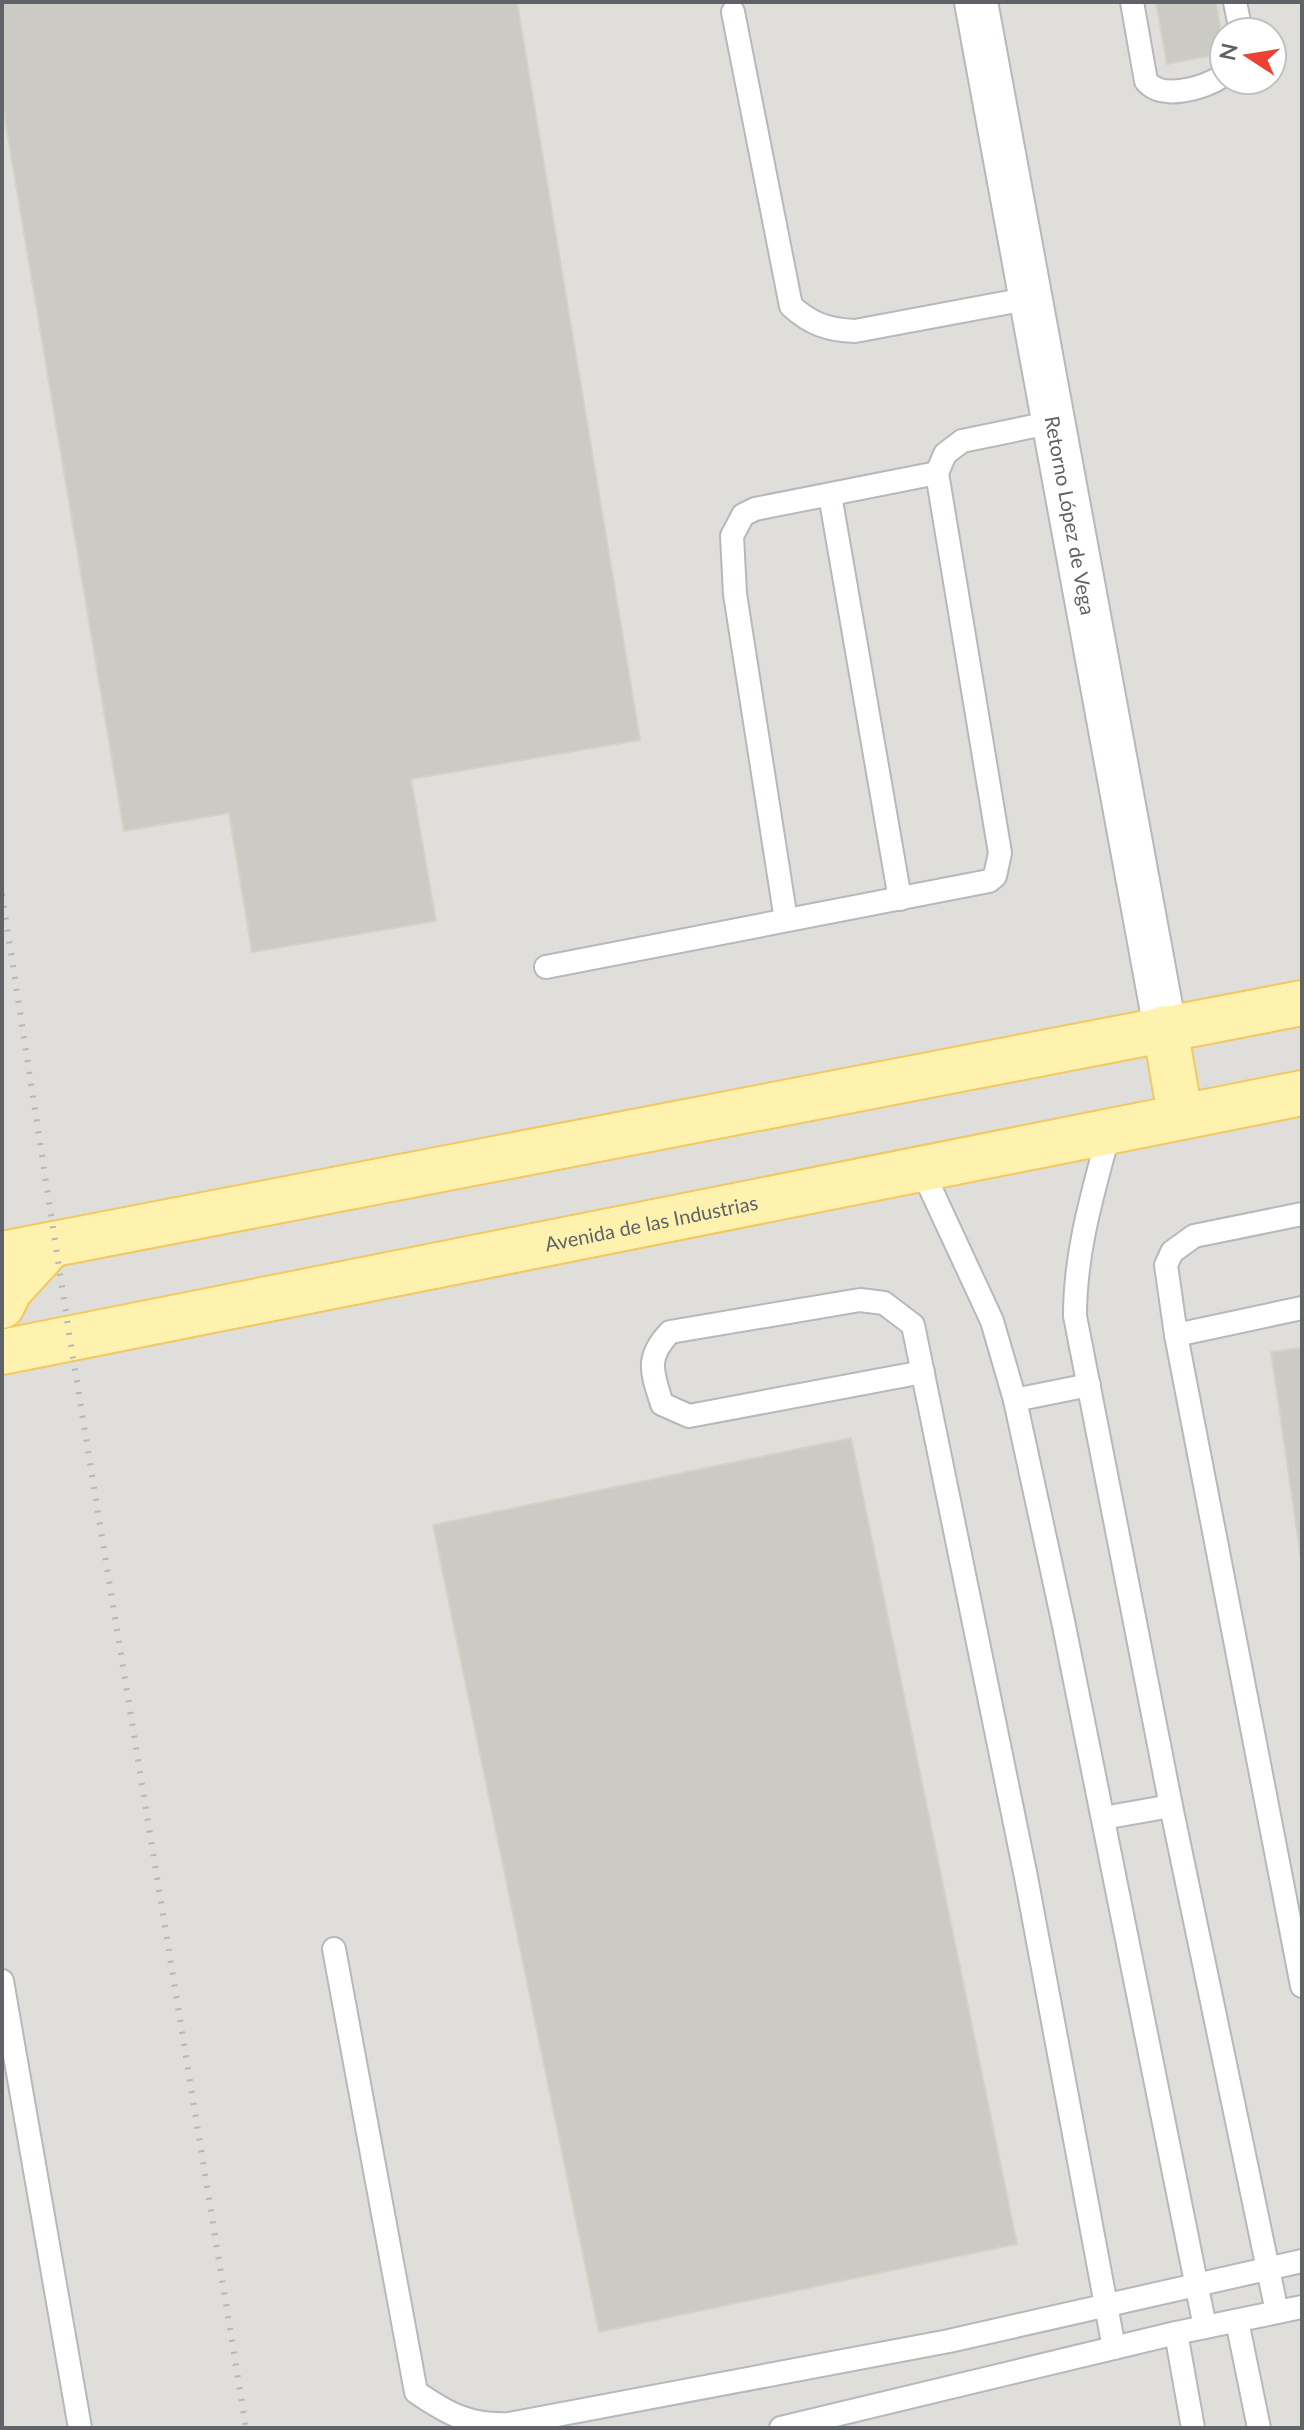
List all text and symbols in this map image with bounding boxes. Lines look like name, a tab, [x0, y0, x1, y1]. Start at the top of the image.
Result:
north arrow	[1208, 16, 1288, 96]
text: N	[1213, 41, 1243, 63]
street label: Retorno López de Vega	[1040, 414, 1101, 617]
street label: Avenida de las Industrias	[543, 1190, 760, 1256]

